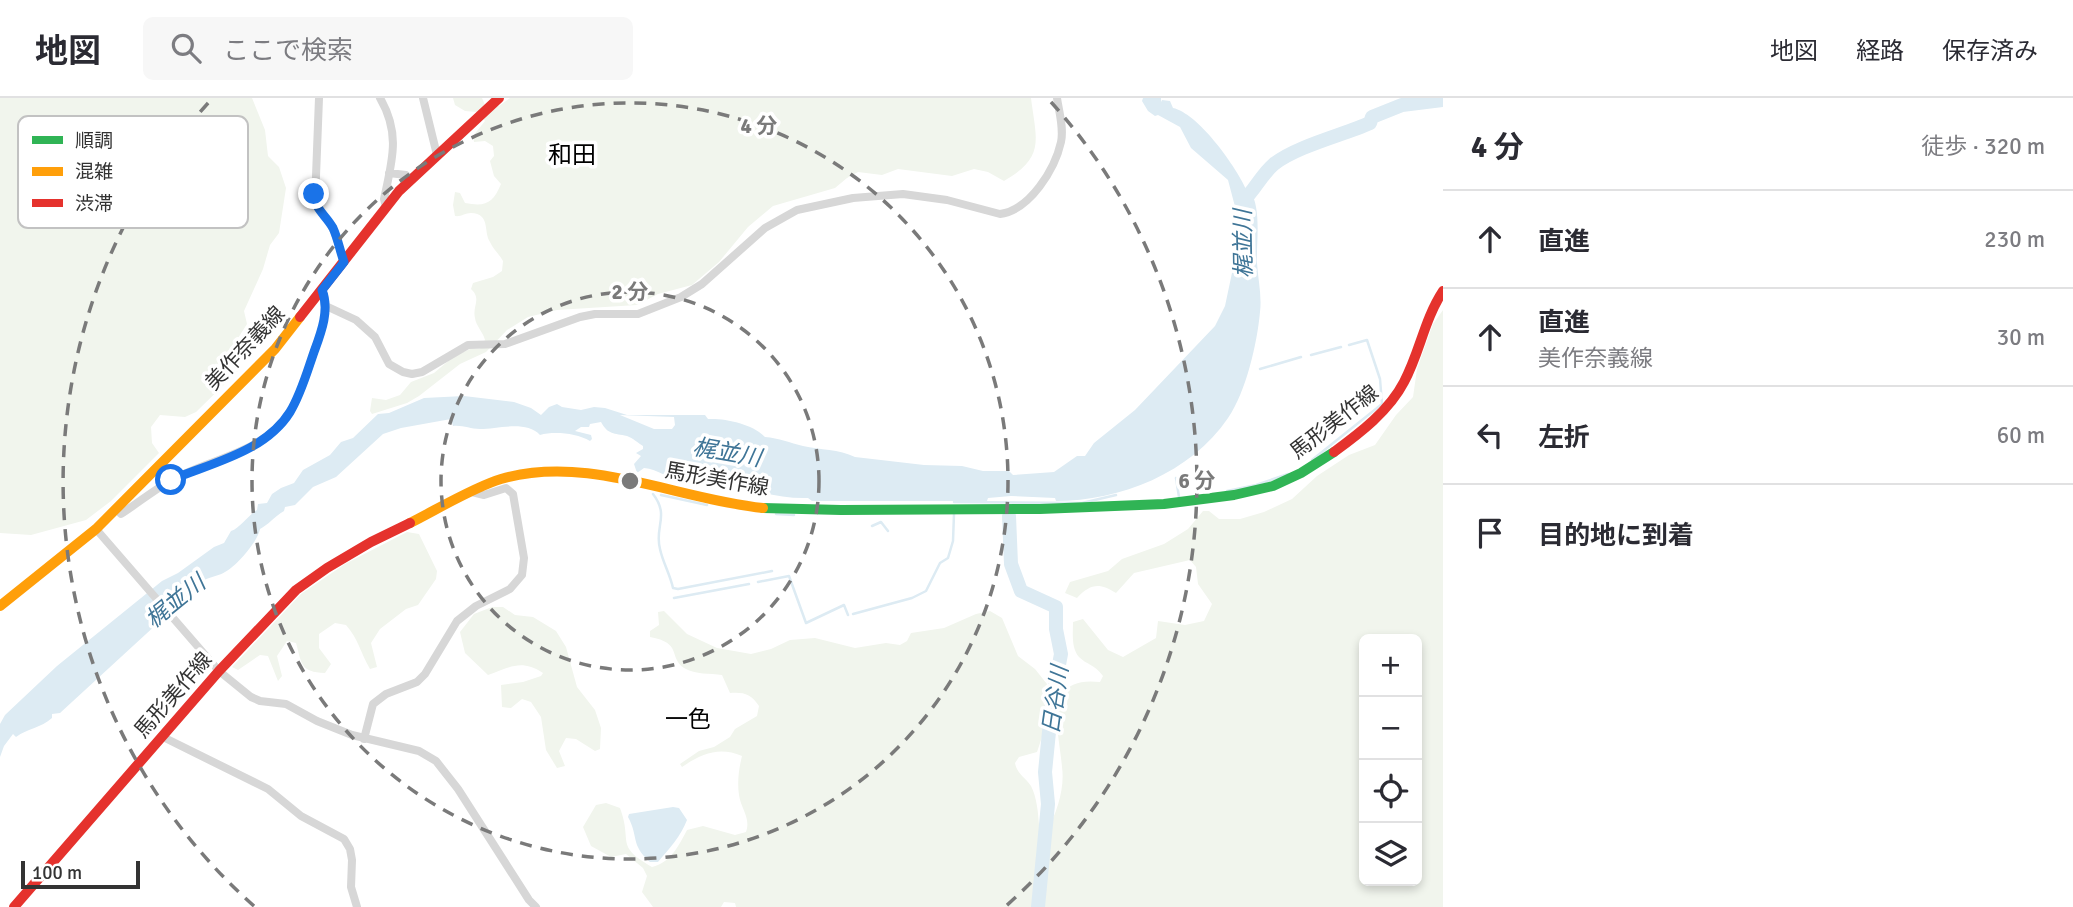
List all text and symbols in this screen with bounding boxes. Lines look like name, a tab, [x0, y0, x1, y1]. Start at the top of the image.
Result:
search box	[143, 17, 633, 80]
icon: search	[167, 29, 205, 67]
text: 地図	[35, 31, 101, 72]
text: ここで検索	[223, 35, 353, 67]
text: 地図	[1770, 36, 1818, 66]
text: 経路	[1856, 36, 1904, 66]
text: 保存済み	[1942, 36, 2038, 66]
text: 4 分	[741, 113, 777, 139]
legend	[18, 116, 248, 228]
text: 順調	[75, 129, 113, 153]
text: 4 分	[1471, 129, 1524, 166]
text: 徒歩 · 320 m	[1921, 132, 2045, 161]
district label: 和田	[548, 140, 596, 170]
text: 混雑	[75, 160, 113, 184]
route end	[298, 178, 329, 209]
text: 渋滞	[75, 192, 113, 216]
water label: 梶並川	[1228, 206, 1259, 279]
icon: ahead	[1471, 220, 1509, 258]
text: 230 m	[1984, 225, 2045, 254]
text: 直進	[1538, 226, 1590, 258]
text: 2 分	[612, 279, 648, 305]
street label: 美作奈義線	[200, 301, 290, 395]
text: 直進	[1538, 307, 1590, 339]
icon: ahead	[1471, 318, 1509, 356]
text: 30 m	[1997, 323, 2045, 352]
text: 美作奈義線	[1538, 344, 1653, 373]
street label: 馬形美作線	[1285, 379, 1383, 465]
icon: left	[1471, 416, 1509, 454]
text: 60 m	[1997, 421, 2045, 450]
text: 左折	[1538, 422, 1590, 454]
water label: 梶並川	[690, 432, 766, 473]
street label: 馬形美作線	[663, 457, 771, 501]
route start	[155, 464, 186, 495]
text: 6 分	[1179, 468, 1215, 494]
centre of rings	[618, 469, 642, 493]
icon: arrive	[1471, 514, 1509, 552]
text: 目的地に到着	[1538, 520, 1694, 552]
water label: 梶並川	[139, 567, 214, 634]
map controls	[1359, 634, 1422, 886]
button: +	[1359, 634, 1422, 697]
street label: 馬形美作線	[129, 647, 217, 743]
water label: 日谷川	[1036, 661, 1075, 736]
button: −	[1359, 697, 1422, 760]
district label: 一色	[665, 705, 711, 734]
button: locate	[1359, 760, 1422, 823]
button: layers	[1359, 823, 1422, 886]
scale bar	[21, 858, 140, 890]
text: 100 m	[32, 861, 82, 885]

